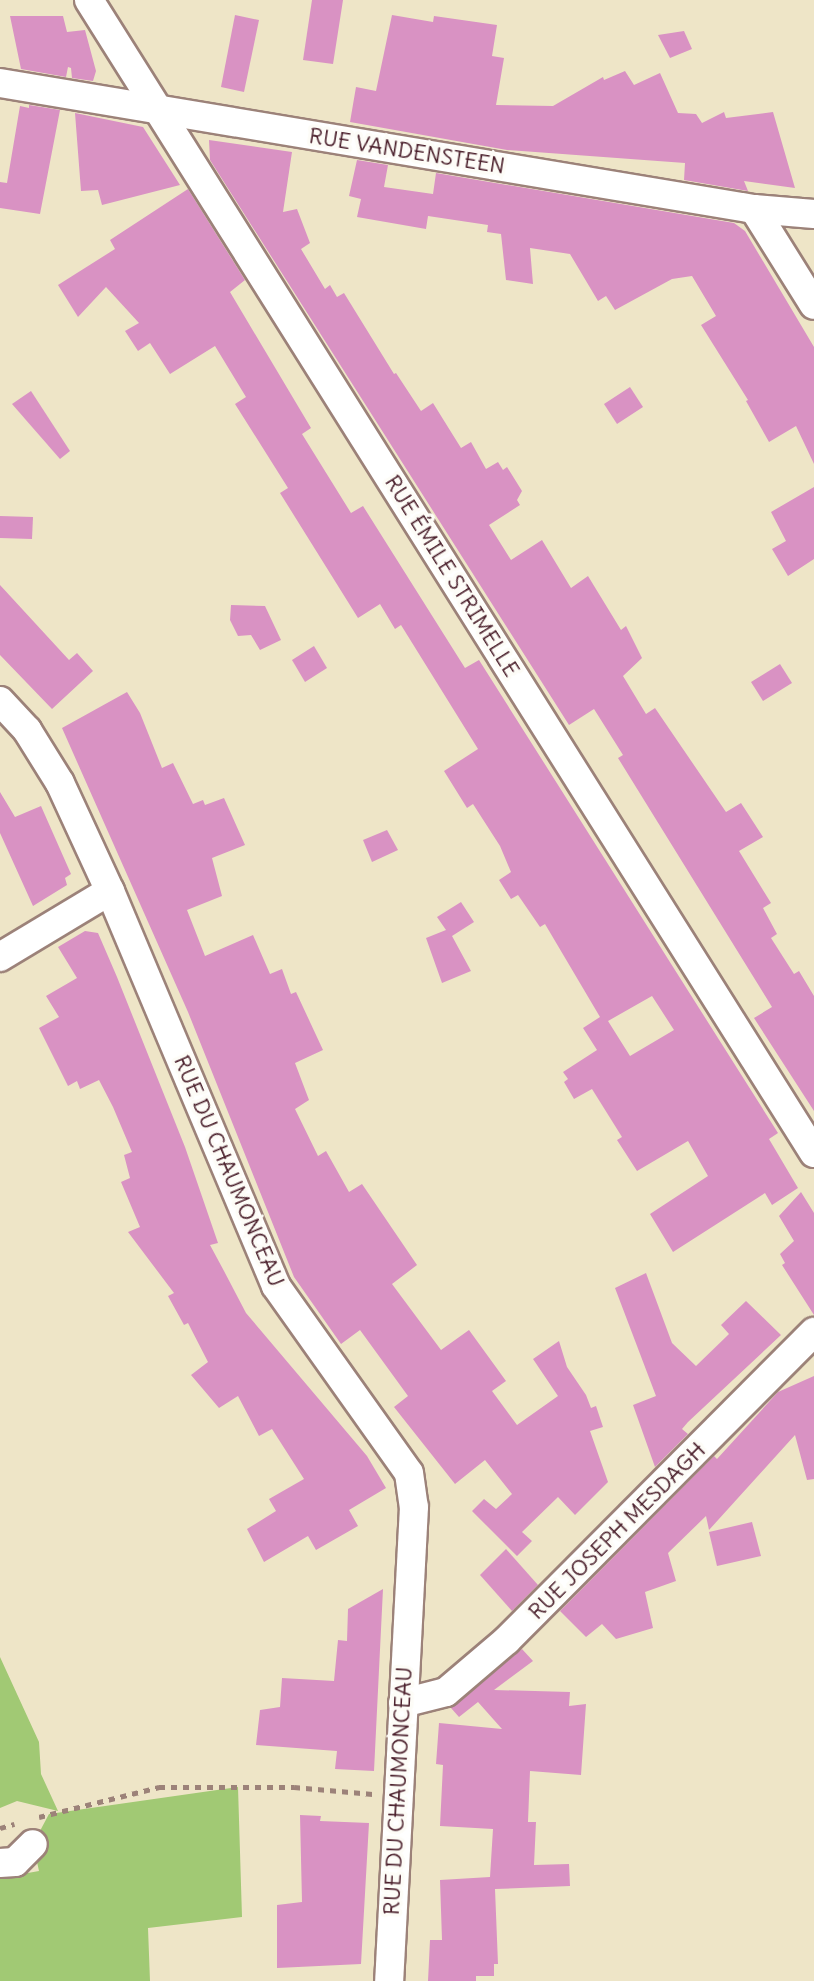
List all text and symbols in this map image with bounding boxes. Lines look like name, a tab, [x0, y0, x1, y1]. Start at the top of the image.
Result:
street label: RUE VANDENSTEEN	[307, 122, 507, 180]
street label: RUE ÉMILE STRIMELLE	[379, 470, 525, 682]
street label: RUE DU CHAUMONCEAU	[168, 1051, 290, 1291]
street label: RUE JOSEPH MESDAGH	[523, 1437, 711, 1625]
street label: RUE DU CHAUMONCEAU	[378, 1666, 418, 1916]

